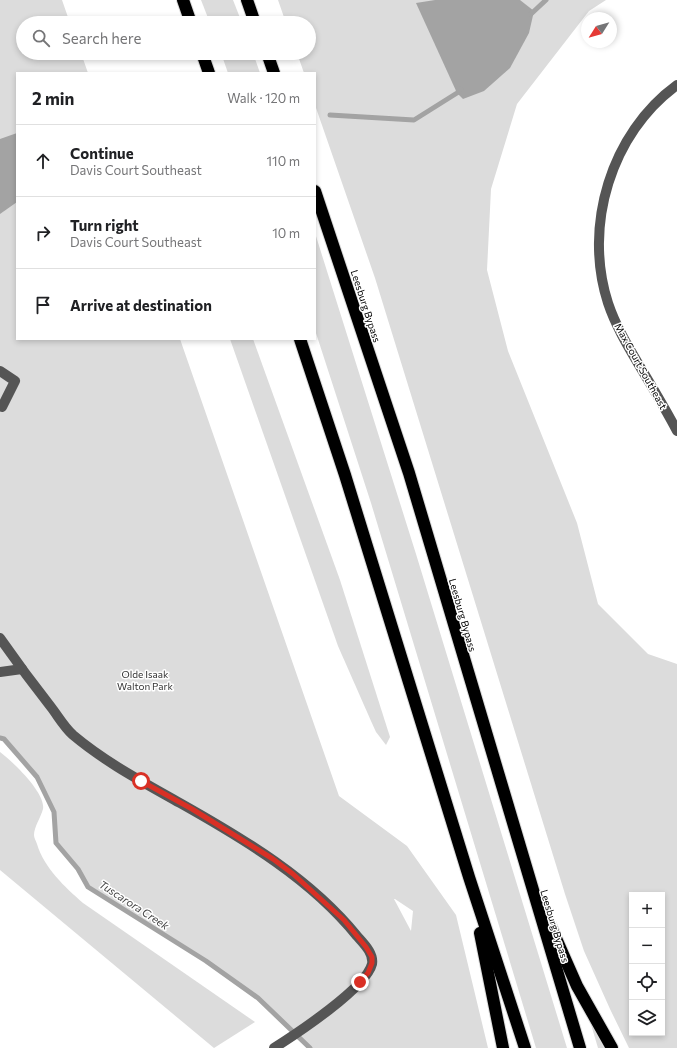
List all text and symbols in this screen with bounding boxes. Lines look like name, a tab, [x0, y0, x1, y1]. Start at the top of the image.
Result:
north arrow	[581, 12, 617, 48]
search box	[16, 16, 316, 60]
icon: search	[30, 27, 52, 49]
text: Search here	[62, 29, 141, 47]
text: 2 min	[32, 88, 74, 109]
text: Walk · 120 m	[227, 90, 300, 106]
text: Continue	[70, 144, 134, 162]
icon: ahead	[32, 150, 54, 172]
text: 110 m	[267, 153, 300, 169]
text: Davis Court Southeast	[70, 162, 202, 178]
text: Turn right	[70, 216, 139, 234]
icon: right	[32, 222, 54, 244]
text: 10 m	[272, 225, 300, 241]
text: Davis Court Southeast	[70, 234, 202, 250]
street label: Leesburg Bypass	[349, 268, 384, 344]
icon: arrive	[32, 294, 54, 316]
text: Arrive at destination	[70, 296, 212, 314]
street label: Max Court Southeast	[612, 321, 670, 411]
street label: Leesburg Bypass	[447, 577, 479, 653]
park label: Olde Isaak Walton Park	[117, 668, 174, 692]
route start	[132, 772, 150, 790]
water label: Tuscarora Creek	[97, 877, 173, 933]
street label: Leesburg Bypass	[538, 888, 572, 964]
map controls	[629, 892, 665, 1036]
button: +	[629, 892, 665, 928]
button: −	[629, 928, 665, 964]
button: locate	[629, 964, 665, 1000]
route end	[351, 973, 369, 991]
button: layers	[629, 1000, 665, 1036]

